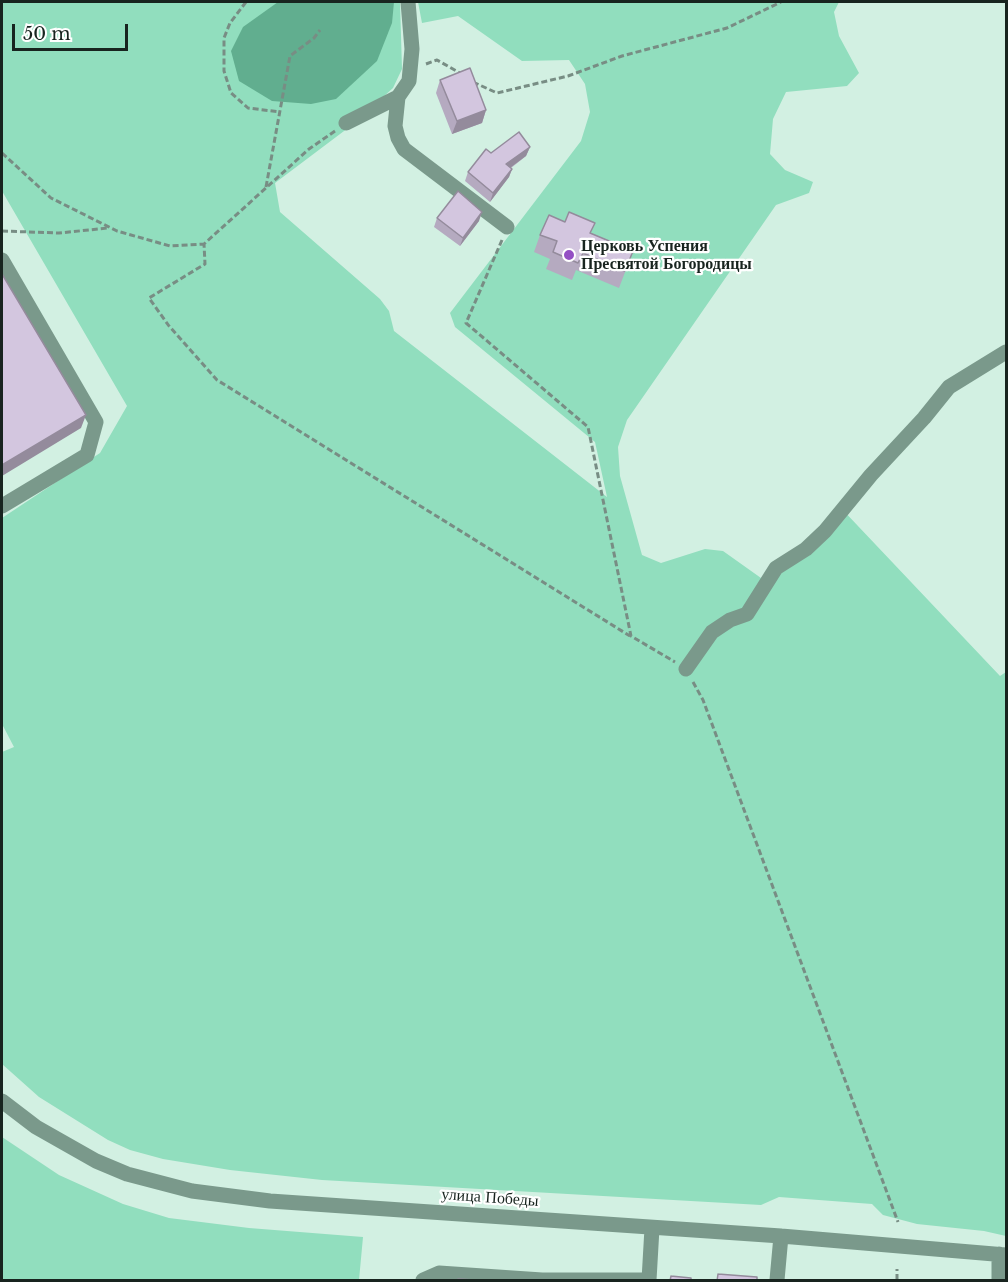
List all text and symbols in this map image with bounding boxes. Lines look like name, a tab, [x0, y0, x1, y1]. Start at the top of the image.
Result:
scale bar	[15, 12, 130, 50]
text: 50 m	[23, 23, 71, 45]
place label: Церковь Успения Пресвятой Богородицы	[581, 236, 752, 274]
marker: Церковь Успения Пресвятой Богородицы	[562, 248, 576, 262]
street label: улица Победы	[441, 1185, 539, 1211]

